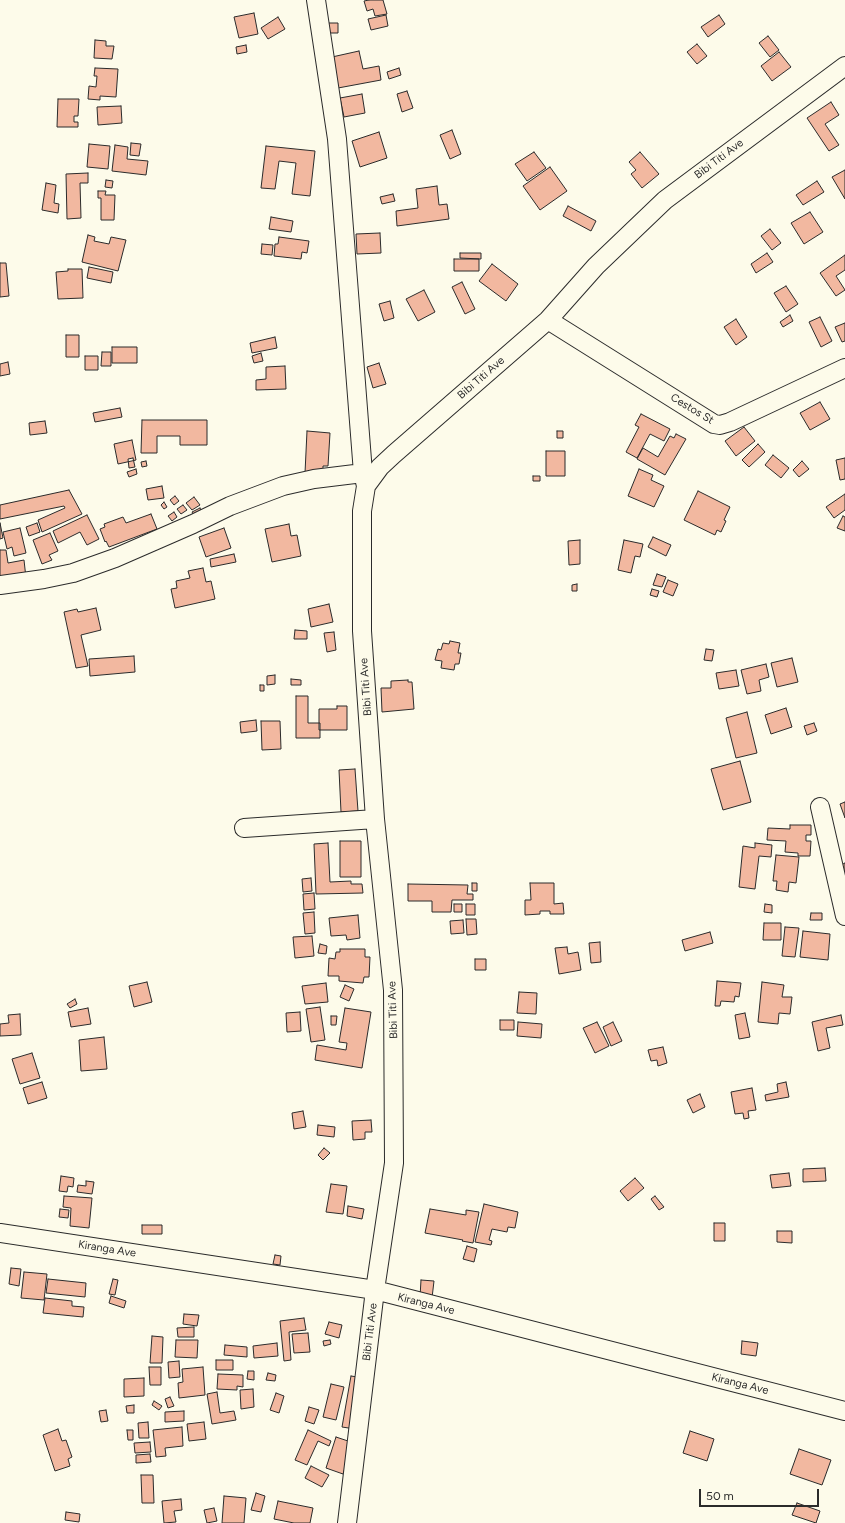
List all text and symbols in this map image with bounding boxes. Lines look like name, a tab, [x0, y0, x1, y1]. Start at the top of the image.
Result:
street label: Bibi Titi Ave	[692, 136, 746, 182]
street label: Bibi Titi Ave	[455, 354, 507, 402]
street label: Cestos St	[668, 391, 716, 427]
street label: Bibi Titi Ave	[357, 658, 375, 716]
street label: Bibi Titi Ave	[385, 981, 401, 1039]
street label: Kiranga Ave	[77, 1238, 137, 1260]
street label: Kiranga Ave	[396, 1291, 456, 1317]
street label: Bibi Titi Ave	[360, 1302, 380, 1362]
street label: Kiranga Ave	[710, 1371, 770, 1397]
scale bar	[701, 1481, 821, 1507]
text: 50 m	[706, 1489, 734, 1503]

